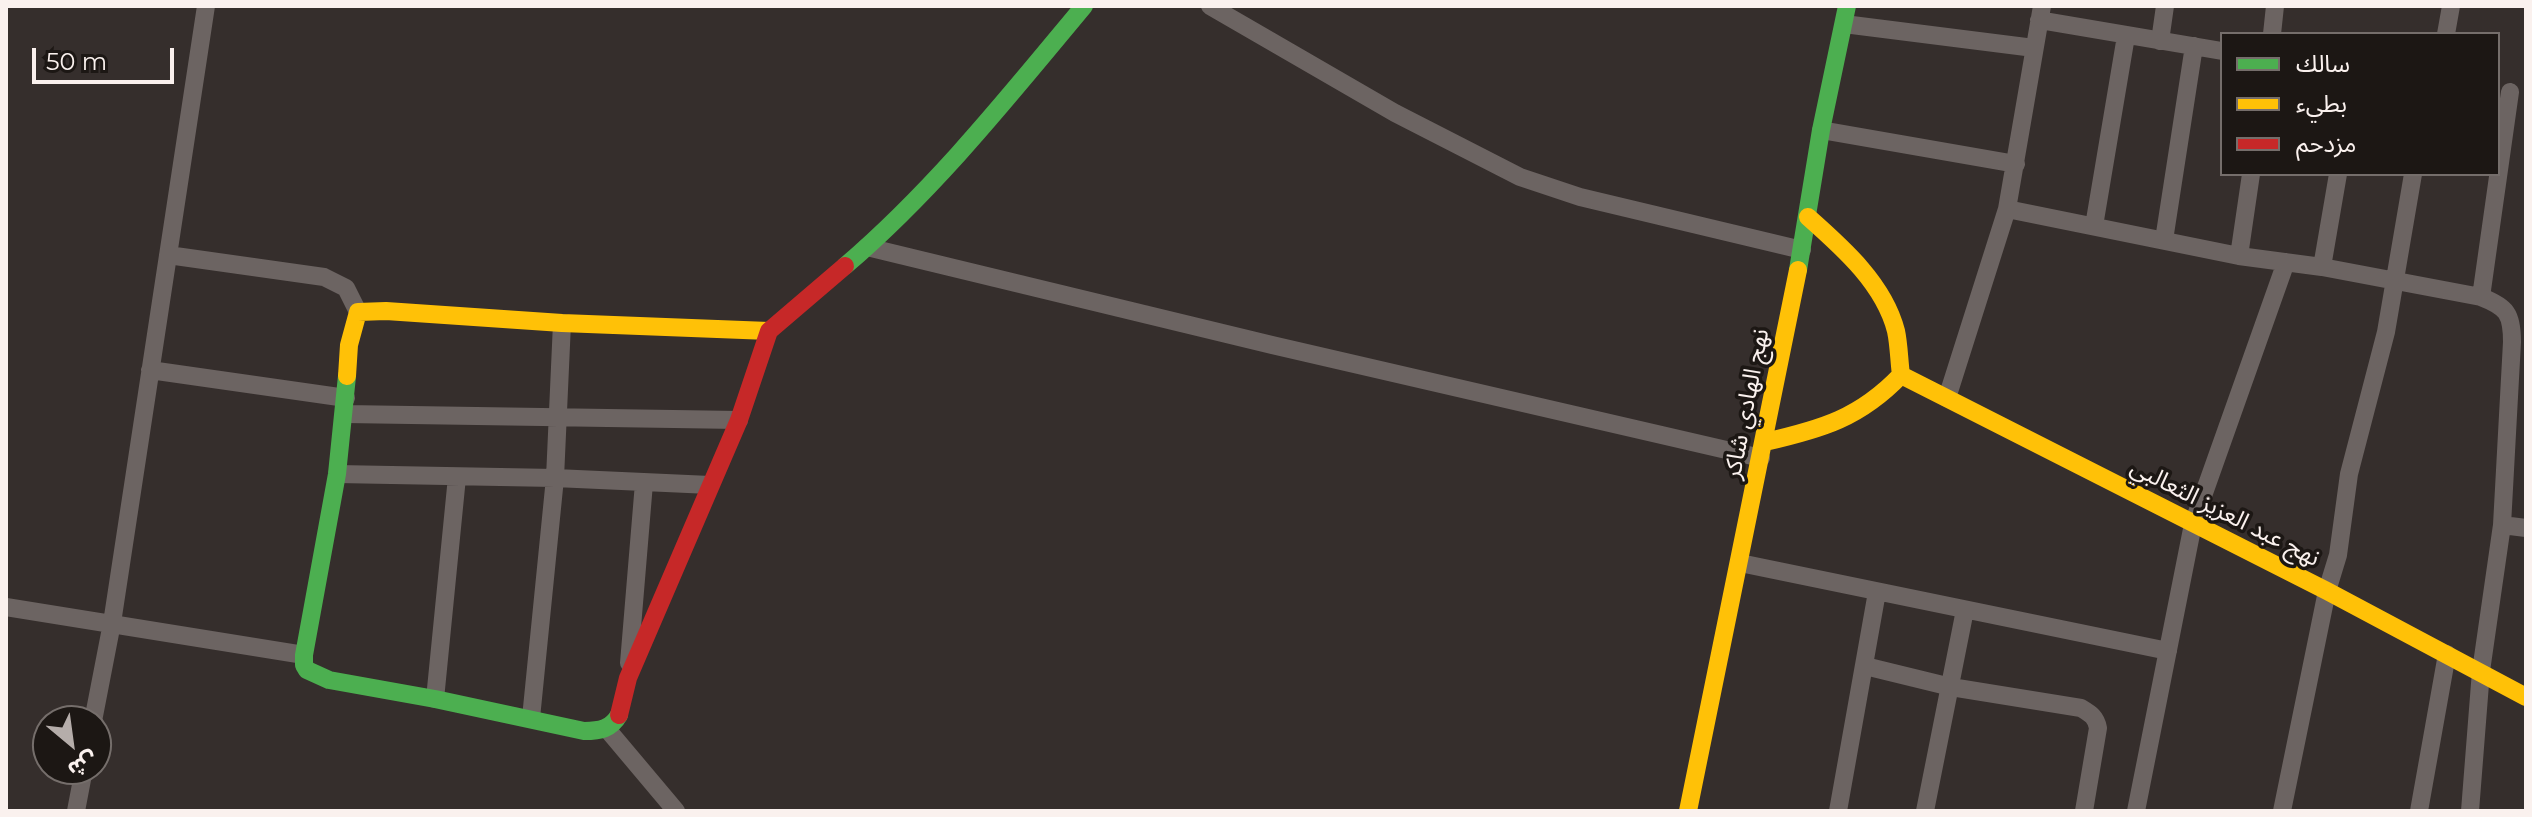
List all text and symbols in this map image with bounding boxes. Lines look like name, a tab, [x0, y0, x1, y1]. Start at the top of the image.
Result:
scale bar	[36, 32, 178, 82]
legend	[2220, 32, 2500, 176]
text: 50 m	[46, 47, 107, 76]
text: سالك	[2296, 49, 2350, 78]
text: بطيء	[2296, 89, 2347, 118]
text: مزدحم	[2296, 129, 2356, 158]
street label: نهج الهادي شاكر	[1718, 326, 1776, 482]
street label: نهج عبد العزيز الثعالبي	[2126, 453, 2324, 573]
north arrow	[32, 705, 112, 785]
text: ش	[63, 746, 103, 784]

